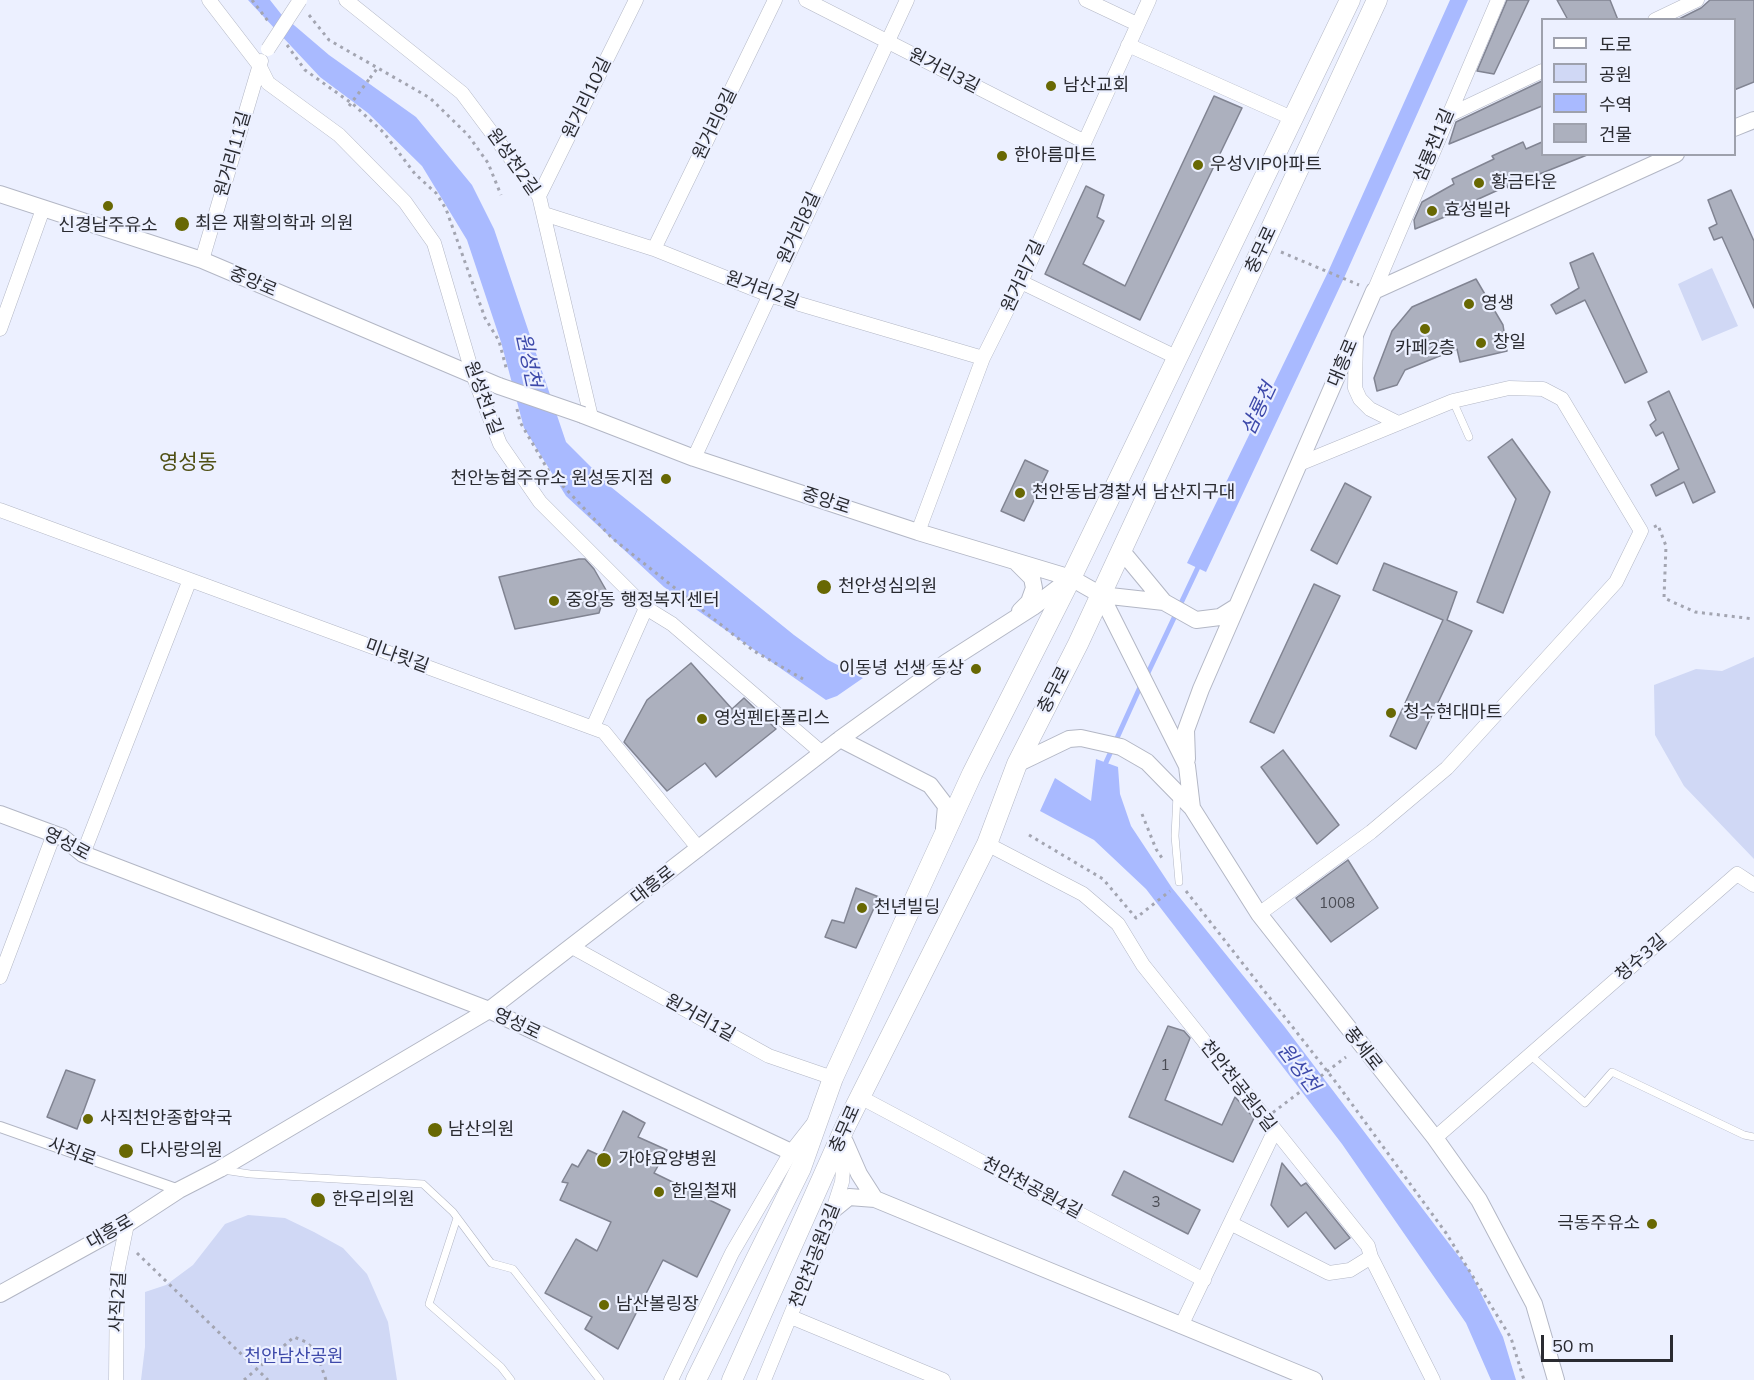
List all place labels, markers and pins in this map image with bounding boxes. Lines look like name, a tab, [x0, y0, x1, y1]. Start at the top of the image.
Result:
place label: 남산교회	[1063, 75, 1129, 97]
marker: 남산교회	[1044, 79, 1058, 93]
place label: 한아름마트	[1014, 145, 1097, 167]
marker: 한아름마트	[995, 149, 1009, 163]
place label: 우성VIP아파트	[1210, 154, 1322, 176]
marker: 우성VIP아파트	[1191, 158, 1205, 172]
place label: 황금타운	[1491, 172, 1557, 194]
marker: 황금타운	[1472, 176, 1486, 190]
marker: 신경남주유소	[101, 199, 115, 213]
place label: 효성빌라	[1444, 200, 1510, 222]
marker: 효성빌라	[1425, 204, 1439, 218]
place label: 최은 재활의학과 의원	[195, 213, 353, 235]
place label: 신경남주유소	[58, 215, 158, 237]
marker: 최은 재활의학과 의원	[173, 215, 191, 233]
place label: 영생	[1481, 293, 1514, 315]
marker: 영생	[1462, 297, 1476, 311]
marker: 카페2층	[1418, 322, 1432, 336]
place label: 창일	[1493, 332, 1526, 354]
marker: 창일	[1474, 336, 1488, 350]
place label: 카페2층	[1395, 338, 1455, 360]
place label: 천안농협주유소 원성동지점	[451, 468, 654, 490]
marker: 천안농협주유소 원성동지점	[659, 472, 673, 486]
place label: 천안동남경찰서 남산지구대	[1032, 482, 1235, 504]
marker: 천안동남경찰서 남산지구대	[1013, 486, 1027, 500]
place label: 천안성심의원	[838, 576, 937, 598]
marker: 천안성심의원	[815, 578, 833, 596]
place label: 중앙동 행정복지센터	[566, 590, 720, 612]
marker: 중앙동 행정복지센터	[547, 594, 561, 608]
place label: 이동녕 선생 동상	[839, 658, 964, 680]
marker: 이동녕 선생 동상	[969, 662, 983, 676]
place label: 청수현대마트	[1403, 702, 1502, 724]
marker: 청수현대마트	[1384, 706, 1398, 720]
place label: 영성펜타폴리스	[714, 708, 830, 730]
marker: 영성펜타폴리스	[695, 712, 709, 726]
place label: 천년빌딩	[874, 897, 940, 919]
marker: 천년빌딩	[855, 901, 869, 915]
place label: 사직천안종합약국	[100, 1108, 232, 1130]
marker: 사직천안종합약국	[81, 1112, 95, 1126]
place label: 남산의원	[448, 1119, 514, 1141]
marker: 남산의원	[426, 1121, 444, 1139]
place label: 다사랑의원	[140, 1140, 223, 1162]
marker: 다사랑의원	[117, 1142, 135, 1160]
place label: 가야요양병원	[618, 1149, 717, 1171]
marker: 가야요양병원	[595, 1151, 613, 1169]
place label: 한일철재	[671, 1181, 737, 1203]
marker: 한일철재	[652, 1185, 666, 1199]
place label: 한우리의원	[332, 1189, 415, 1211]
marker: 한우리의원	[309, 1191, 327, 1209]
place label: 극동주유소	[1557, 1213, 1640, 1235]
marker: 극동주유소	[1645, 1217, 1659, 1231]
place label: 남산볼링장	[616, 1294, 699, 1316]
marker: 남산볼링장	[597, 1298, 611, 1312]

